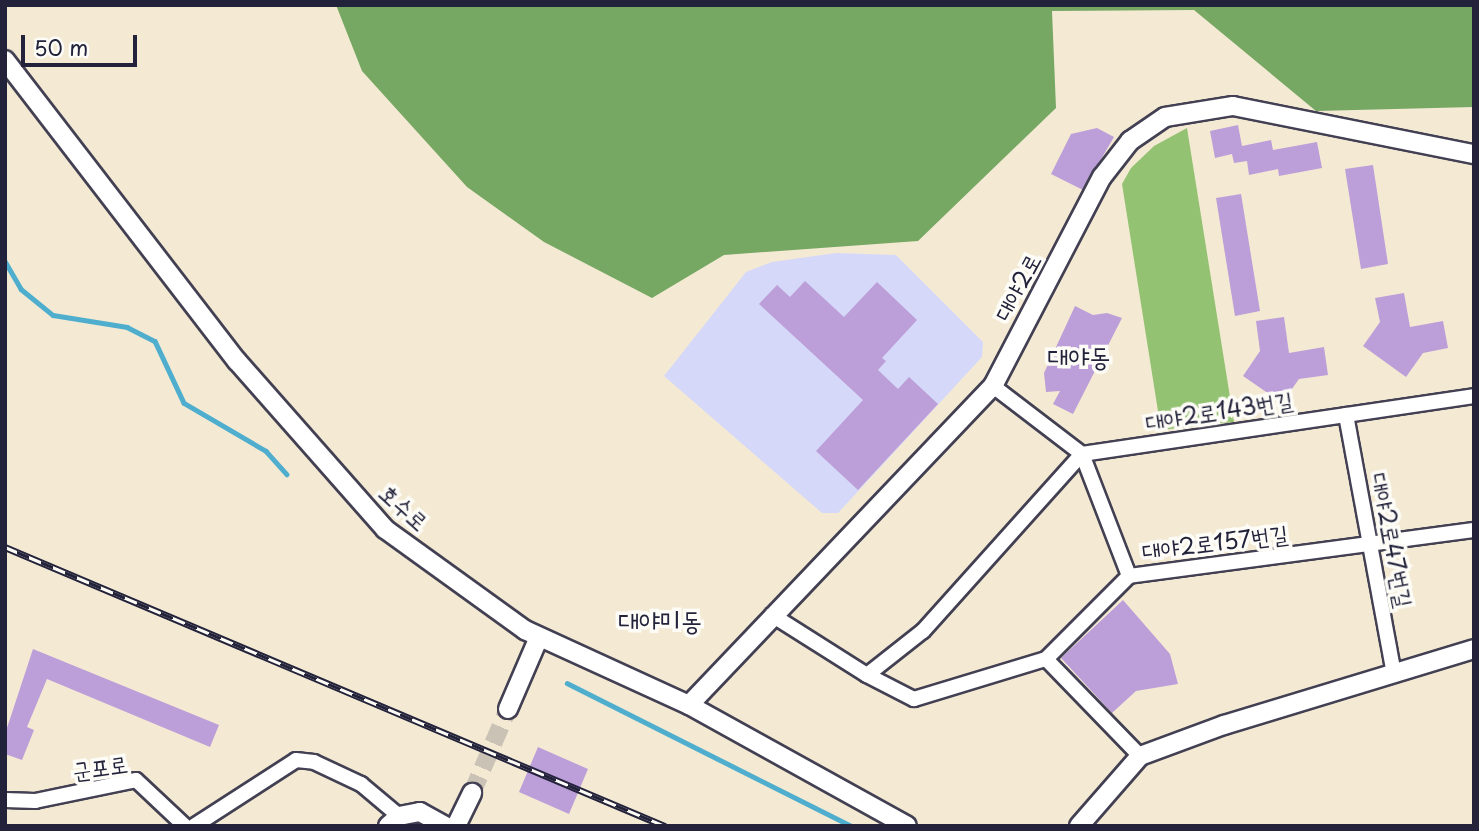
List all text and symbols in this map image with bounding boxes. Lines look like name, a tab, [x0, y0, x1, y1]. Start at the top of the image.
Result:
scale bar	[24, 21, 140, 65]
text: 50 m	[34, 31, 88, 63]
street label: 대야2로	[988, 249, 1046, 325]
district label: 대야동	[1048, 340, 1110, 372]
street label: 대야2로143번길	[1143, 386, 1295, 436]
street label: 대야2로47번길	[1365, 470, 1419, 610]
street label: 호수로	[374, 478, 434, 536]
street label: 대야2로157번길	[1141, 519, 1289, 565]
district label: 대야미동	[618, 604, 702, 636]
street label: 군포로	[71, 749, 129, 785]

